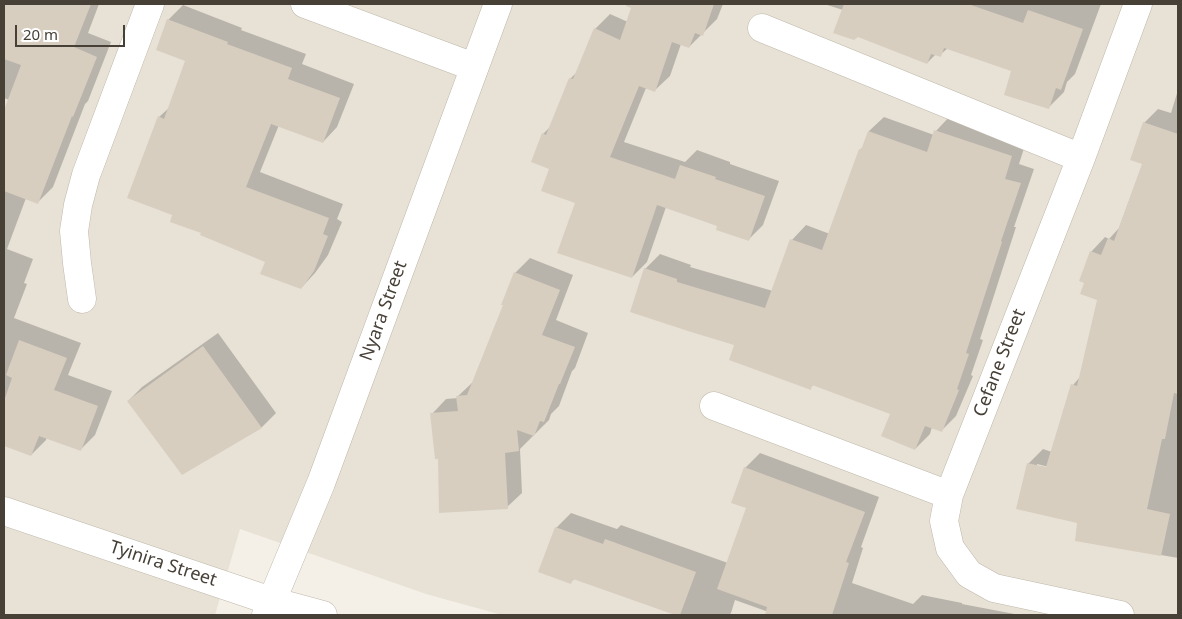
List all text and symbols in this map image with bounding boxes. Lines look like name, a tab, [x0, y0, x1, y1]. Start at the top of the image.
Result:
scale bar	[18, 15, 128, 47]
text: 20 m	[23, 24, 58, 44]
street label: Nyara Street	[356, 258, 412, 364]
street label: Cefane Street	[969, 306, 1031, 420]
street label: Tyinira Street	[107, 537, 219, 591]

